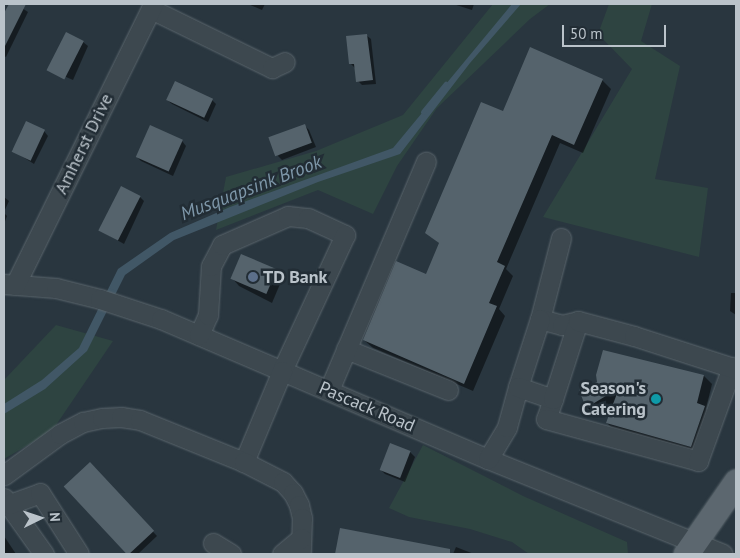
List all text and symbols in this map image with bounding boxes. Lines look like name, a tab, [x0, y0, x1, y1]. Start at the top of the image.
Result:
scale bar	[565, 15, 669, 47]
text: 50 m	[570, 24, 603, 43]
street label: Amherst Drive	[50, 90, 118, 198]
water label: Musquapsink Brook	[177, 150, 325, 226]
place label: TD Bank	[263, 266, 328, 288]
marker: TD Bank	[247, 271, 259, 283]
street label: Pascack Road	[316, 377, 418, 437]
place label: Season's Catering	[580, 378, 646, 420]
marker: Season's Catering	[650, 393, 662, 405]
north arrow	[15, 493, 65, 543]
text: N	[46, 512, 64, 522]

